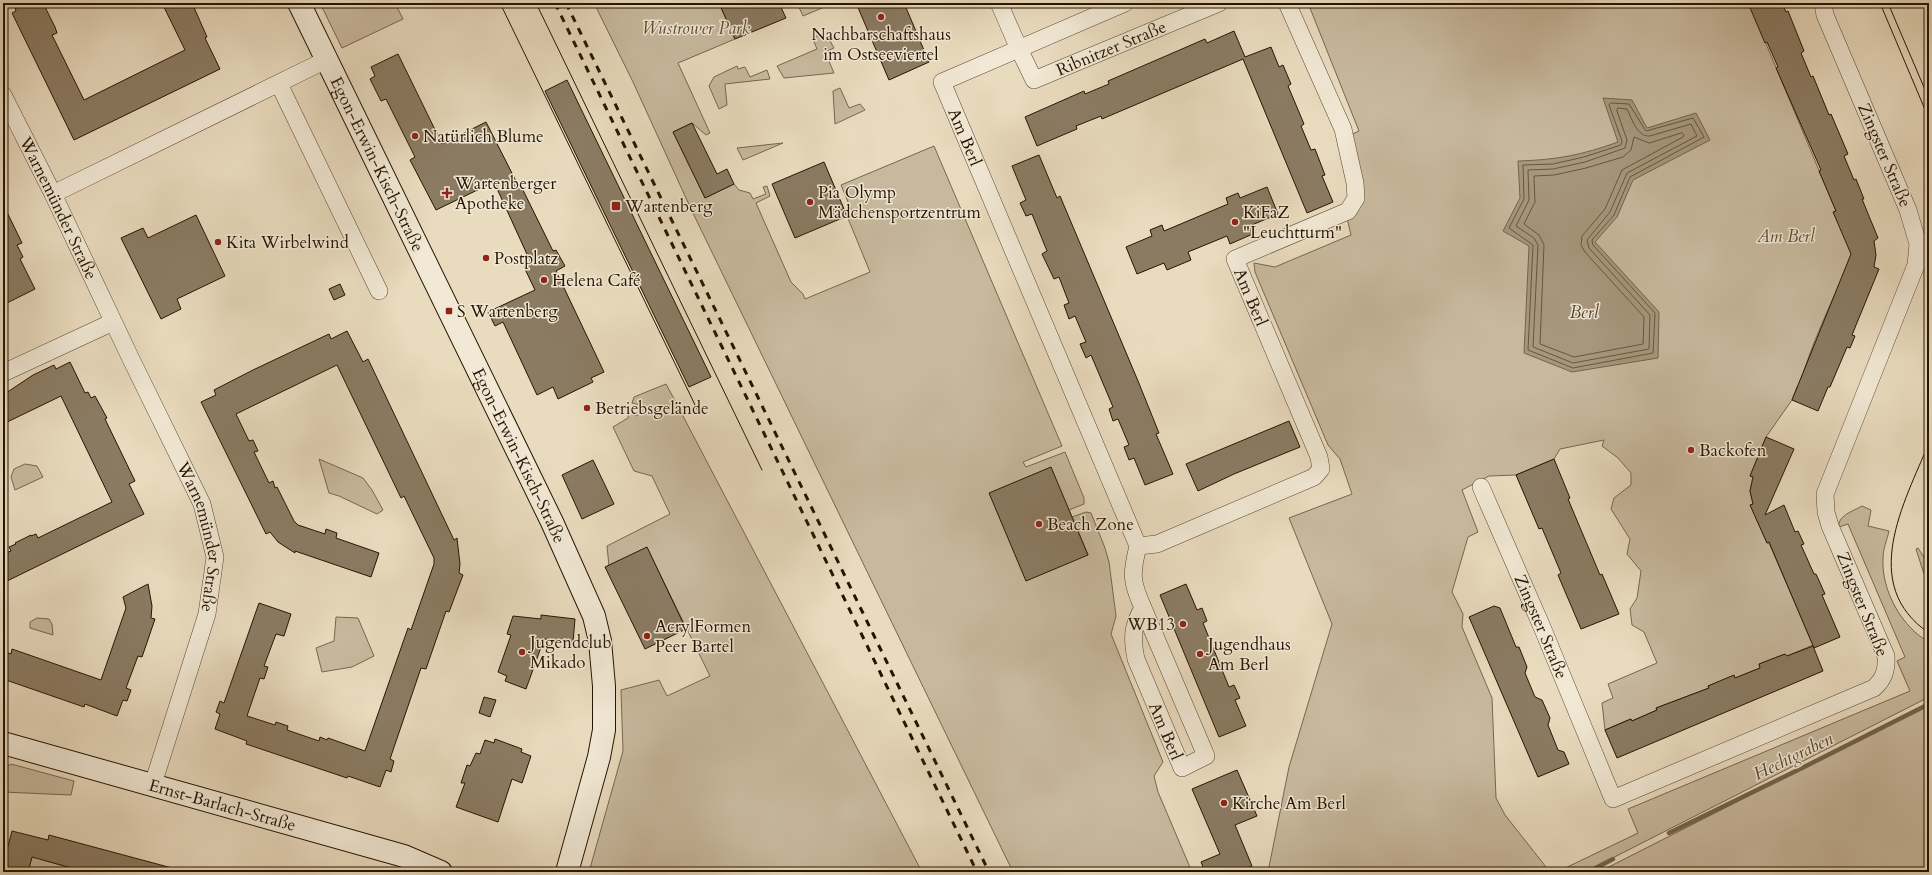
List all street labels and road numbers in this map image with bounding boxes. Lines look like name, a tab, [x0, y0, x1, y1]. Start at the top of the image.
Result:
street label: Ribnitzer Straße	[1053, 15, 1170, 82]
street label: Egon-Erwin-Kisch-Straße	[325, 73, 429, 255]
street label: Zingster Straße	[1852, 100, 1917, 211]
street label: Am Berl	[942, 105, 987, 170]
street label: Warnemünder Straße	[13, 132, 103, 283]
street label: Am Berl	[1228, 265, 1273, 330]
street label: Egon-Erwin-Kisch-Straße	[467, 364, 571, 547]
street label: Warnemünder Straße	[171, 457, 226, 614]
street label: Zingster Straße	[1831, 548, 1894, 660]
street label: Zingster Straße	[1509, 571, 1573, 682]
street label: Am Berl	[1143, 699, 1188, 764]
street label: Ernst-Barlach-Straße	[146, 774, 299, 837]

